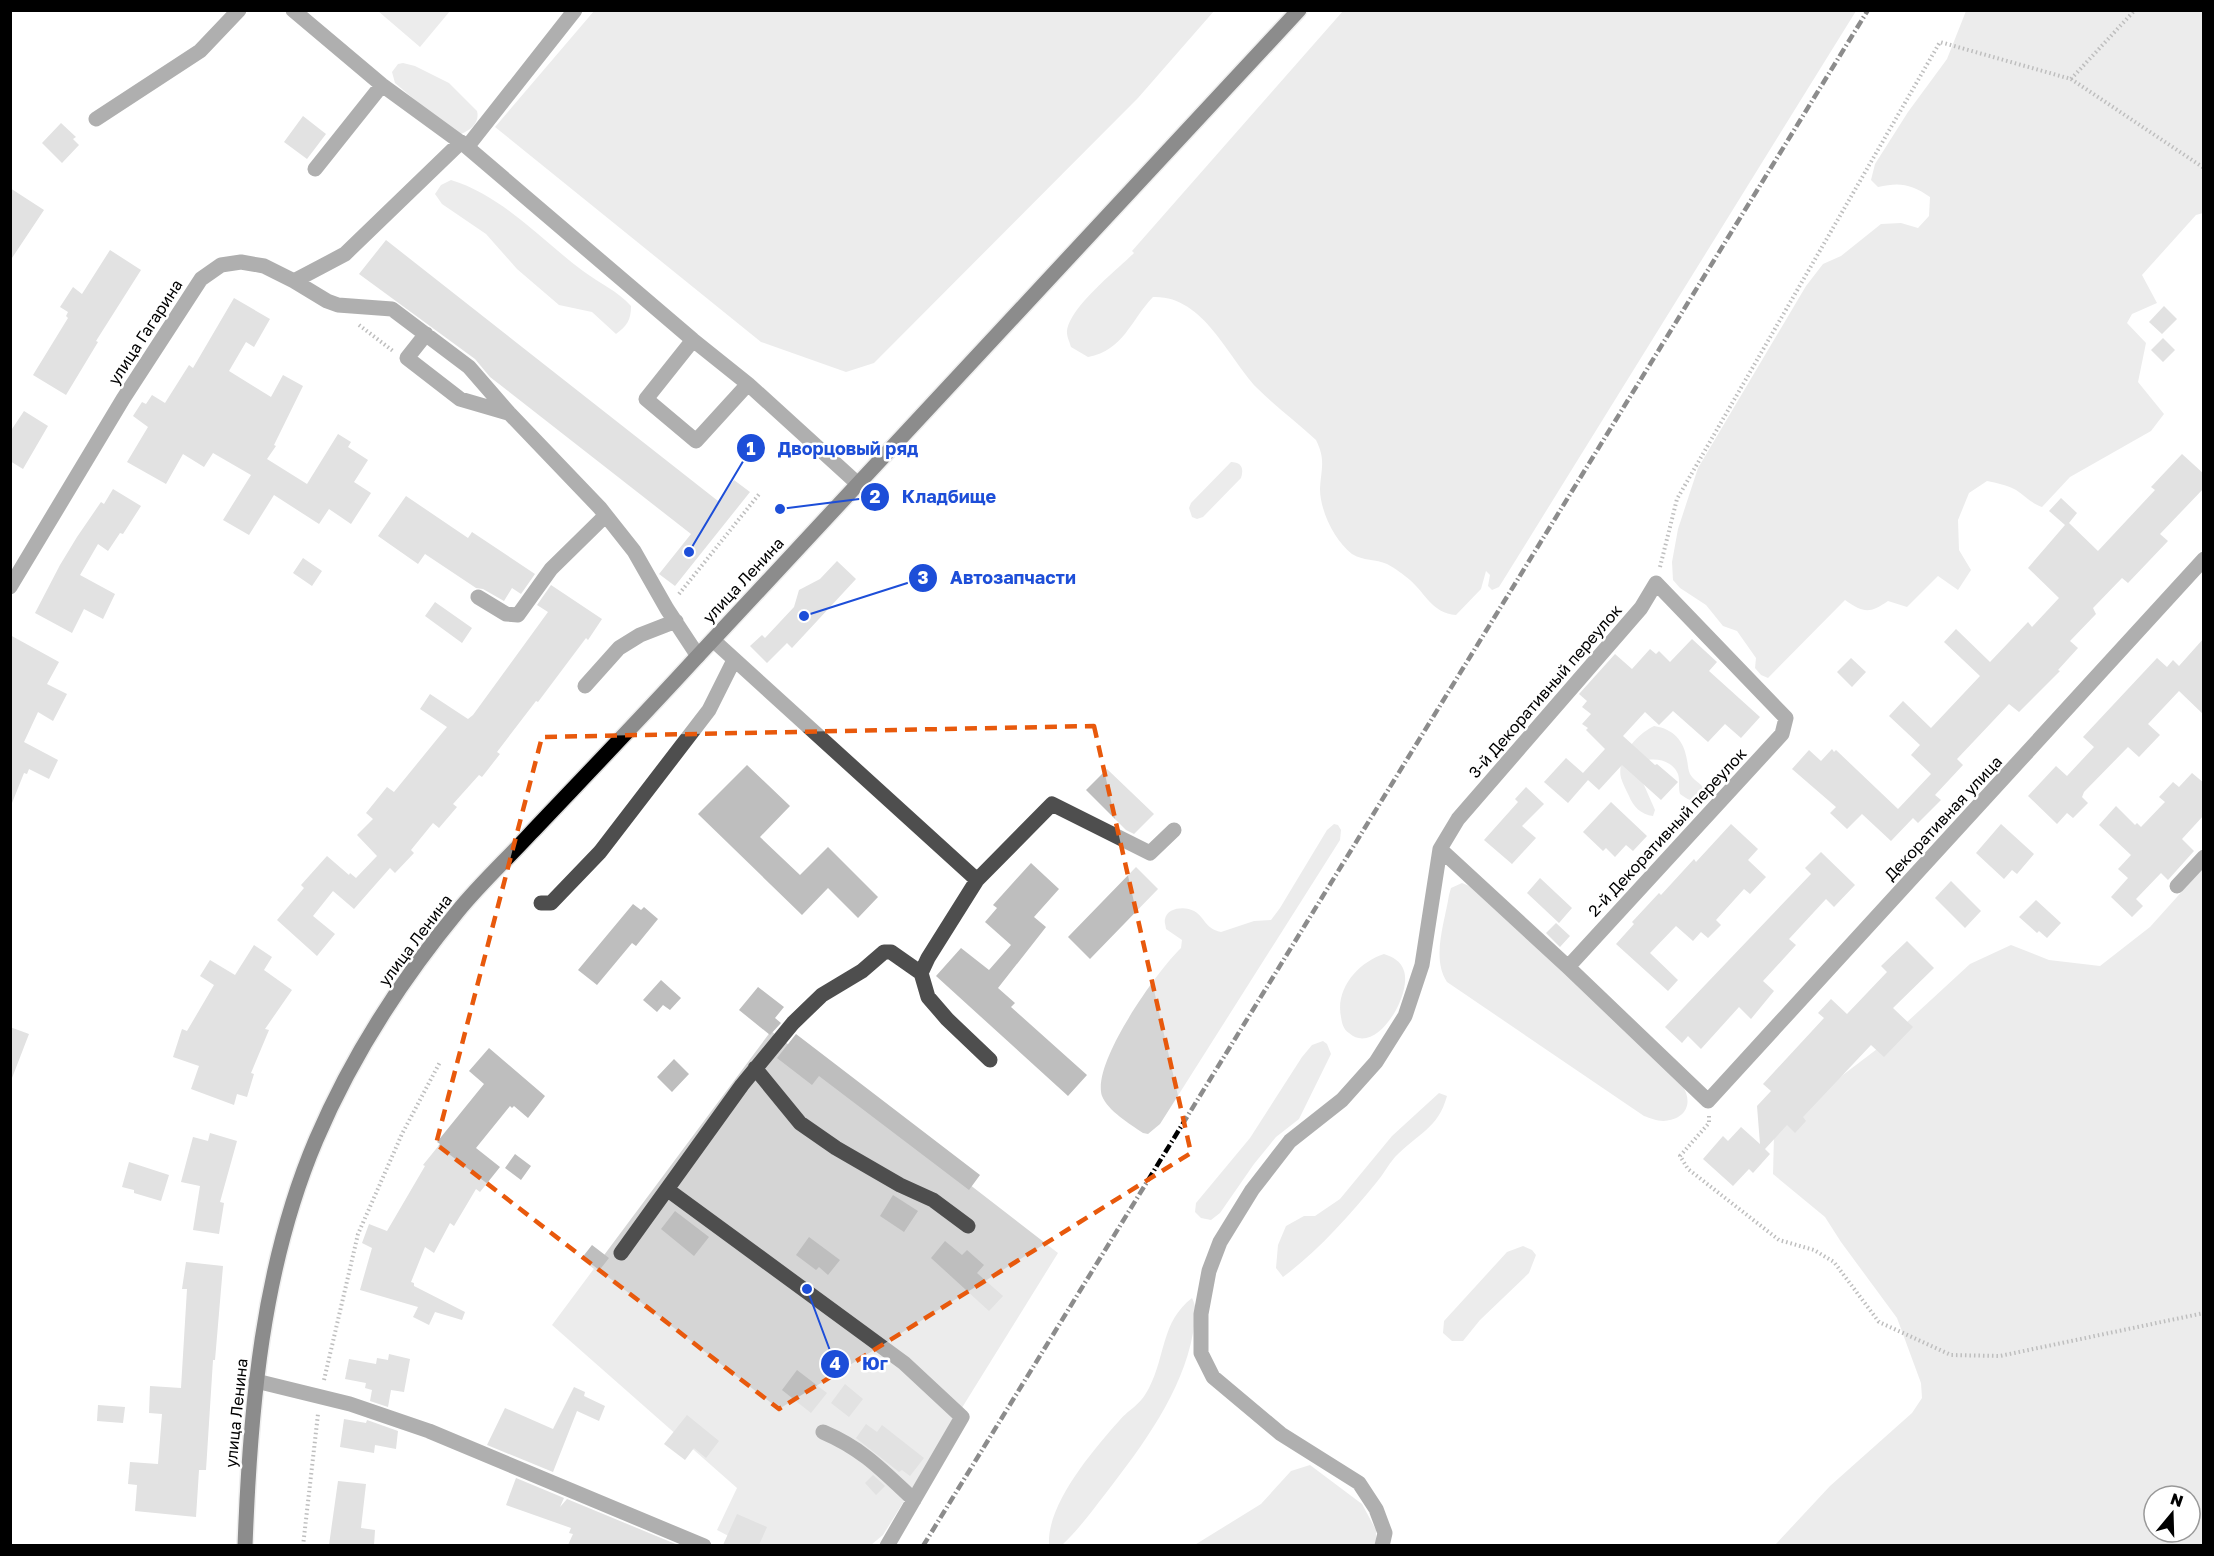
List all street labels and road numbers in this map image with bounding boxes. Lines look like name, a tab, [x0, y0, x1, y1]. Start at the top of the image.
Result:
street label: улица Гагарина	[103, 275, 187, 389]
street label: улица Ленина	[698, 533, 788, 627]
street label: 3-й Декоративный переулок	[1464, 600, 1626, 782]
street label: 2-й Декоративный переулок	[1583, 743, 1751, 921]
street label: Декоративная улица	[1880, 751, 2006, 885]
street label: улица Ленина	[374, 890, 456, 990]
street label: улица Ленина	[220, 1357, 252, 1469]

